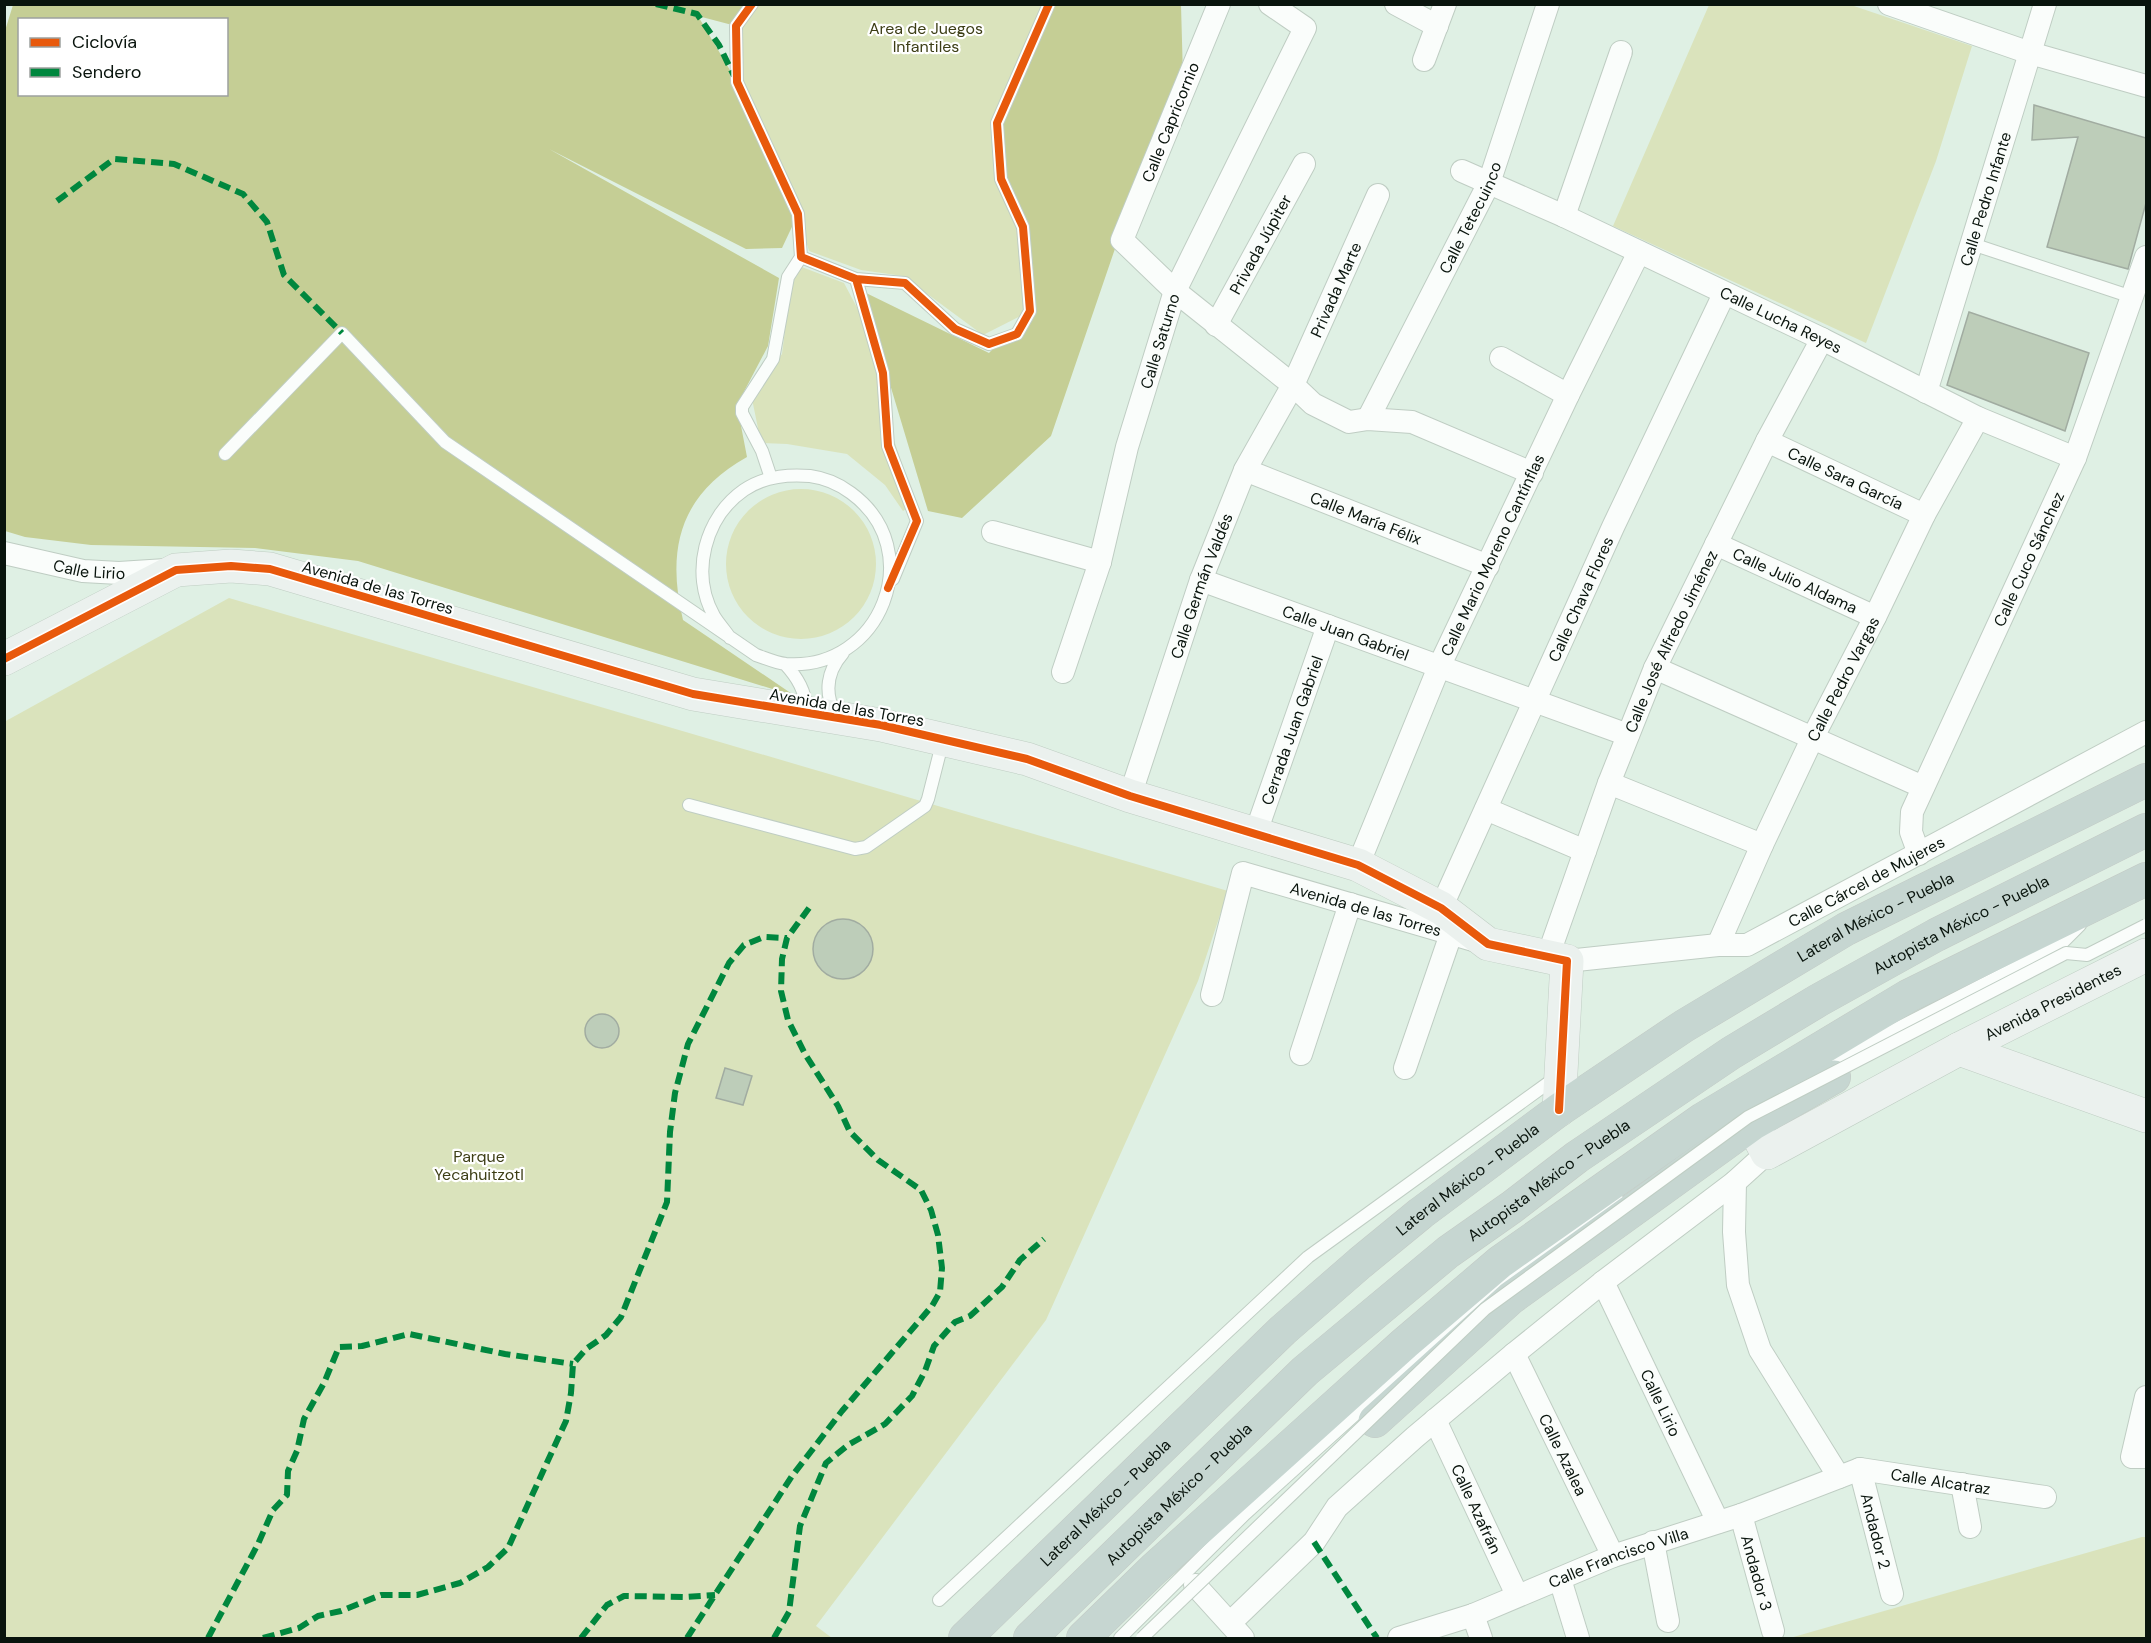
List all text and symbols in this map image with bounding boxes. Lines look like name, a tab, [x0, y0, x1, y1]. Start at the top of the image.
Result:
legend	[18, 18, 228, 96]
park label: Area de Juegos Infantiles	[869, 18, 983, 57]
text: Ciclovía	[72, 30, 137, 54]
street label: Calle Capricornio	[1137, 59, 1204, 185]
text: Sendero	[72, 60, 142, 84]
street label: Calle Pedro Infante	[1955, 129, 2016, 269]
street label: Calle Tetecuinco	[1434, 159, 1506, 277]
street label: Privada Júpiter	[1225, 191, 1296, 298]
street label: Privada Marte	[1306, 239, 1367, 341]
street label: Calle Lucha Reyes	[1716, 282, 1845, 358]
street label: Calle Saturno	[1136, 291, 1185, 391]
street label: Calle Sara García	[1784, 442, 1907, 515]
street label: Calle Mario Moreno Cantínflas	[1436, 451, 1550, 660]
street label: Calle María Félix	[1307, 487, 1425, 550]
street label: Calle Cuco Sánchez	[1989, 488, 2069, 630]
street label: Calle Germán Valdés	[1166, 510, 1238, 662]
street label: Calle Chava Flores	[1544, 533, 1618, 665]
street label: Calle Julio Aldama	[1729, 543, 1861, 618]
street label: Calle José Alfredo Jiménez	[1620, 547, 1722, 736]
street label: Calle Lirio	[51, 555, 126, 584]
street label: Avenida de las Torres	[300, 556, 456, 619]
street label: Calle Juan Gabriel	[1279, 600, 1412, 666]
street label: Calle Pedro Vargas	[1802, 613, 1884, 745]
street label: Cerrada Juan Gabriel	[1256, 653, 1328, 808]
street label: Avenida de las Torres	[768, 684, 926, 731]
street label: Calle Cárcel de Mujeres	[1785, 831, 1948, 932]
street label: Lateral México - Puebla	[1793, 867, 1957, 967]
street label: Autopista México - Puebla	[1869, 870, 2053, 979]
street label: Avenida de las Torres	[1288, 877, 1444, 941]
street label: Avenida Presidentes	[1981, 959, 2125, 1045]
street label: Autopista México - Puebla	[1463, 1114, 1634, 1246]
street label: Lateral México - Puebla	[1392, 1119, 1543, 1240]
park label: Parque Yecahuitzotl	[434, 1146, 524, 1185]
street label: Calle Lirio	[1635, 1366, 1686, 1440]
street label: Calle Azalea	[1534, 1410, 1592, 1499]
street label: Autopista México - Puebla	[1101, 1418, 1256, 1570]
street label: Lateral México - Puebla	[1036, 1435, 1175, 1571]
street label: Calle Azafrán	[1446, 1461, 1506, 1557]
street label: Calle Alcatraz	[1889, 1464, 1992, 1500]
street label: Andador 2	[1856, 1491, 1895, 1571]
street label: Calle Francisco Villa	[1545, 1523, 1691, 1593]
street label: Andador 3	[1736, 1533, 1777, 1613]

